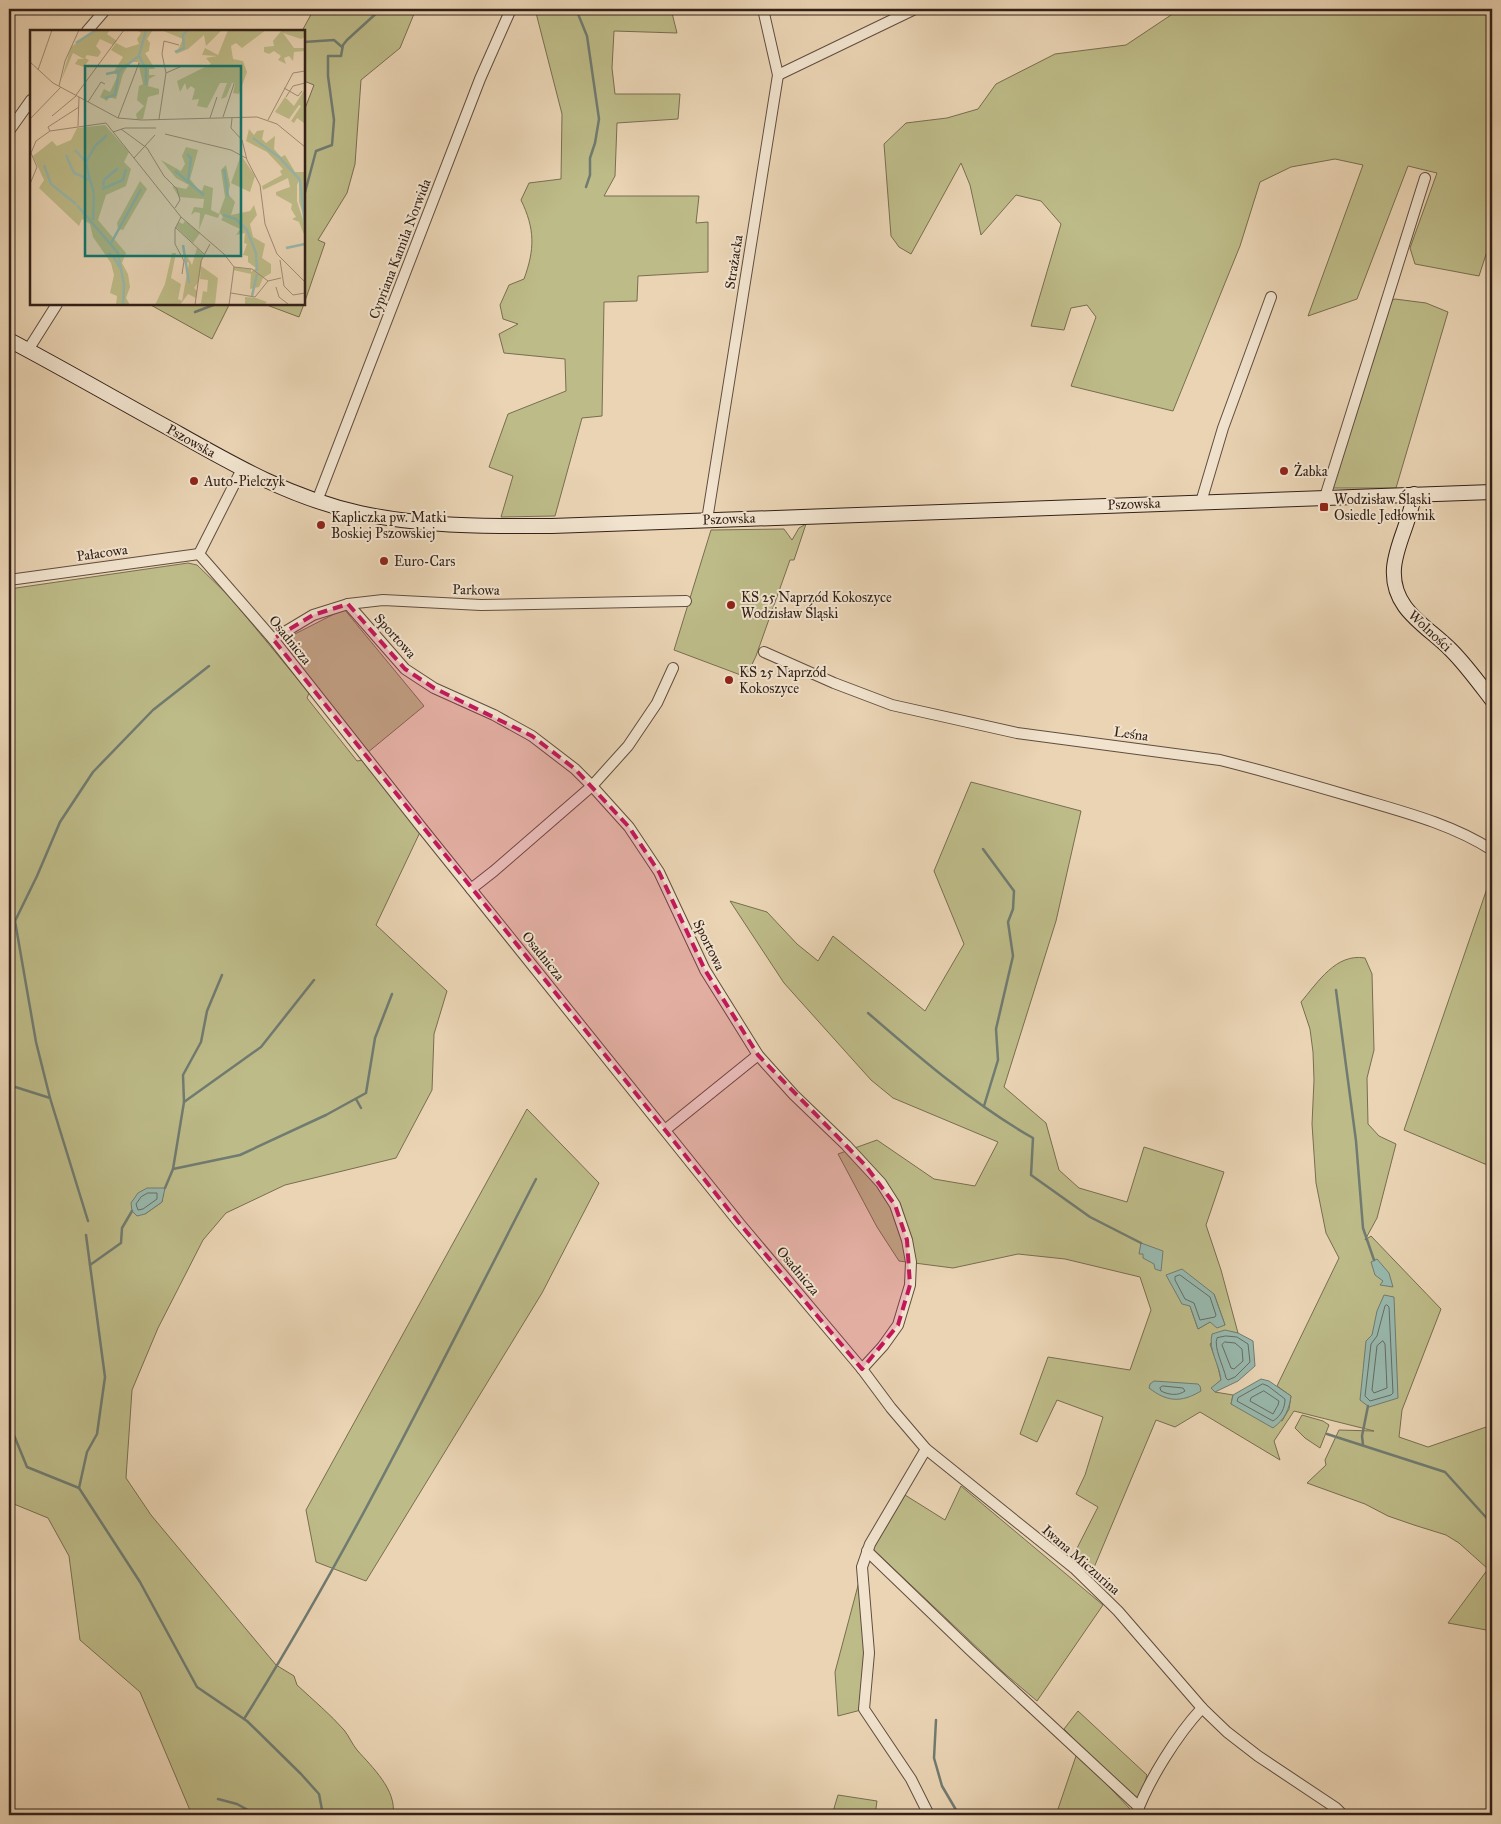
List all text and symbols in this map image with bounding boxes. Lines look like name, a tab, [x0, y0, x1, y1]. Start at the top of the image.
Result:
inset map	[30, 30, 305, 305]
street label: Cypriana Kamila Norwida	[365, 176, 435, 321]
street label: Strażacka	[721, 233, 747, 290]
street label: Pszowska	[164, 421, 218, 461]
place label: Żabka	[1294, 462, 1328, 480]
marker: Żabka	[1278, 465, 1290, 477]
place label: Auto-Pielczyk	[203, 473, 286, 490]
marker: Auto-Pielczyk	[188, 475, 200, 487]
place label: Wodzisław Śląski Osiedle Jedłownik	[1334, 489, 1436, 525]
street label: Pszowska	[1107, 495, 1161, 513]
marker: Wodzisław Śląski Osiedle Jedłownik	[1318, 501, 1330, 513]
place label: Kapliczka pw. Matki Boskiej Pszowskiej	[331, 509, 447, 542]
street label: Pszowska	[702, 510, 756, 528]
marker: Kapliczka pw. Matki Boskiej Pszowskiej	[315, 519, 327, 531]
street label: Pałacowa	[75, 541, 129, 565]
place label: Euro-Cars	[394, 553, 455, 570]
marker: Euro-Cars	[378, 555, 390, 567]
street label: Parkowa	[452, 581, 500, 599]
place label: KS 25 Naprzód Kokoszyce Wodzisław Śląski	[741, 589, 892, 622]
marker: KS 25 Naprzód Kokoszyce Wodzisław Śląski	[725, 599, 737, 611]
street label: Wolności	[1405, 607, 1455, 655]
street label: Sportowa	[370, 610, 420, 662]
street label: Osadnicza	[265, 612, 315, 668]
place label: KS 25 Naprzód Kokoszyce	[739, 664, 827, 697]
marker: KS 25 Naprzód Kokoszyce	[723, 674, 735, 686]
street label: Leśna	[1113, 723, 1149, 745]
street label: Sportowa	[689, 917, 729, 973]
street label: Osadnicza	[518, 928, 568, 984]
street label: Osadnicza	[773, 1243, 823, 1299]
street label: Iwana Miczurina	[1038, 1521, 1124, 1599]

